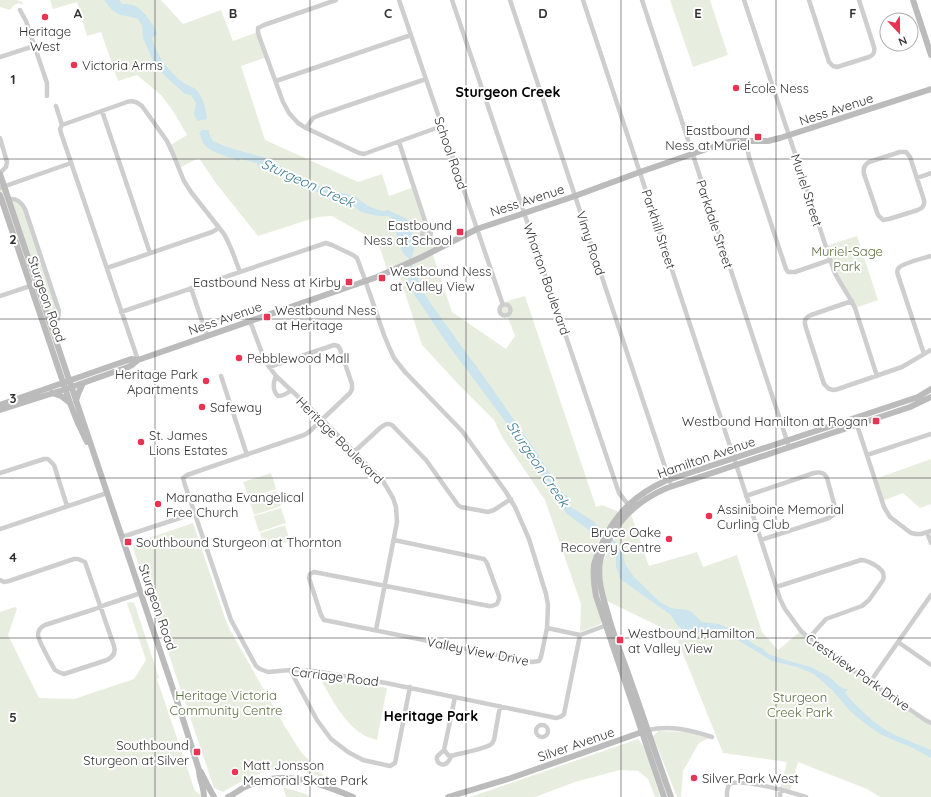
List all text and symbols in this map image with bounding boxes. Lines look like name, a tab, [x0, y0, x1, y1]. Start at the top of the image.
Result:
text: A	[74, 5, 83, 21]
text: B	[229, 5, 237, 21]
text: C	[384, 5, 392, 21]
text: D	[538, 5, 548, 21]
text: E	[694, 5, 702, 21]
text: F	[849, 5, 857, 21]
marker: Heritage West	[40, 12, 50, 22]
north arrow	[879, 12, 919, 52]
place label: Heritage West	[19, 23, 71, 54]
text: N	[896, 33, 909, 49]
place label: Victoria Arms	[82, 57, 163, 73]
marker: Victoria Arms	[69, 60, 79, 70]
text: 1	[10, 71, 16, 87]
place label: École Ness	[744, 80, 809, 96]
district label: Sturgeon Creek	[455, 83, 561, 101]
marker: École Ness	[731, 83, 741, 93]
street label: Ness Avenue	[797, 89, 875, 129]
street label: School Road	[431, 115, 471, 191]
place label: Eastbound Ness at Muriel	[665, 122, 750, 153]
marker: Eastbound Ness at Muriel	[753, 132, 763, 142]
street label: Muriel Street	[788, 152, 826, 228]
water label: Sturgeon Creek	[259, 154, 359, 212]
street label: Parkdale Street	[693, 178, 737, 270]
street label: Ness Avenue	[488, 180, 566, 220]
street label: Parkhill Street	[639, 187, 679, 271]
street label: Vimy Road	[573, 209, 609, 277]
place label: Eastbound Ness at School	[363, 217, 452, 248]
street label: Wharton Boulevard	[520, 221, 574, 337]
marker: Eastbound Ness at School	[455, 227, 465, 237]
text: 2	[9, 231, 17, 247]
park label: Muriel-Sage Park	[811, 243, 883, 274]
street label: Sturgeon Road	[25, 254, 69, 344]
place label: Westbound Ness at Valley View	[390, 263, 491, 294]
marker: Westbound Ness at Valley View	[377, 273, 387, 283]
place label: Eastbound Ness at Kirby	[193, 274, 341, 290]
marker: Eastbound Ness at Kirby	[344, 277, 354, 287]
street label: Ness Avenue	[186, 298, 264, 338]
place label: Westbound Ness at Heritage	[275, 302, 376, 333]
marker: Westbound Ness at Heritage	[262, 312, 272, 322]
place label: Pebblewood Mall	[247, 350, 349, 366]
marker: Pebblewood Mall	[234, 353, 244, 363]
place label: Heritage Park Apartments	[115, 366, 198, 397]
marker: Heritage Park Apartments	[201, 376, 211, 386]
text: 3	[10, 390, 17, 406]
street label: Heritage Boulevard	[293, 393, 387, 487]
place label: Safeway	[210, 399, 262, 415]
marker: Safeway	[197, 402, 207, 412]
place label: Westbound Hamilton at Rogan	[682, 413, 868, 429]
marker: Westbound Hamilton at Rogan	[871, 416, 881, 426]
water label: Sturgeon Creek	[503, 418, 574, 512]
place label: St. James Lions Estates	[149, 427, 227, 458]
street label: Hamilton Avenue	[655, 433, 757, 481]
marker: St. James Lions Estates	[136, 437, 146, 447]
place label: Maranatha Evangelical Free Church	[166, 489, 304, 520]
marker: Maranatha Evangelical Free Church	[153, 499, 163, 509]
place label: Assiniboine Memorial Curling Club	[717, 501, 844, 532]
marker: Assiniboine Memorial Curling Club	[704, 511, 714, 521]
place label: Bruce Oake Recovery Centre	[561, 524, 661, 555]
place label: Southbound Sturgeon at Thornton	[136, 534, 342, 550]
marker: Bruce Oake Recovery Centre	[664, 534, 674, 544]
marker: Southbound Sturgeon at Thornton	[123, 537, 133, 547]
text: 4	[9, 549, 17, 565]
street label: Sturgeon Road	[136, 562, 180, 652]
place label: Westbound Hamilton at Valley View	[628, 625, 755, 656]
street label: Crestview Park Drive	[803, 630, 913, 714]
street label: Valley View Drive	[426, 633, 530, 669]
marker: Westbound Hamilton at Valley View	[615, 635, 625, 645]
street label: Carriage Road	[290, 663, 380, 689]
park label: Heritage Victoria Community Centre	[170, 687, 282, 718]
park label: Sturgeon Creek Park	[767, 689, 833, 720]
district label: Heritage Park	[384, 707, 478, 725]
text: 5	[9, 709, 17, 725]
street label: Silver Avenue	[536, 723, 616, 765]
place label: Southbound Sturgeon at Silver	[83, 737, 189, 768]
marker: Southbound Sturgeon at Silver	[192, 747, 202, 757]
place label: Matt Jonsson Memorial Skate Park	[243, 757, 368, 788]
marker: Matt Jonsson Memorial Skate Park	[230, 767, 240, 777]
place label: Silver Park West	[702, 770, 799, 786]
marker: Silver Park West	[689, 773, 699, 783]

